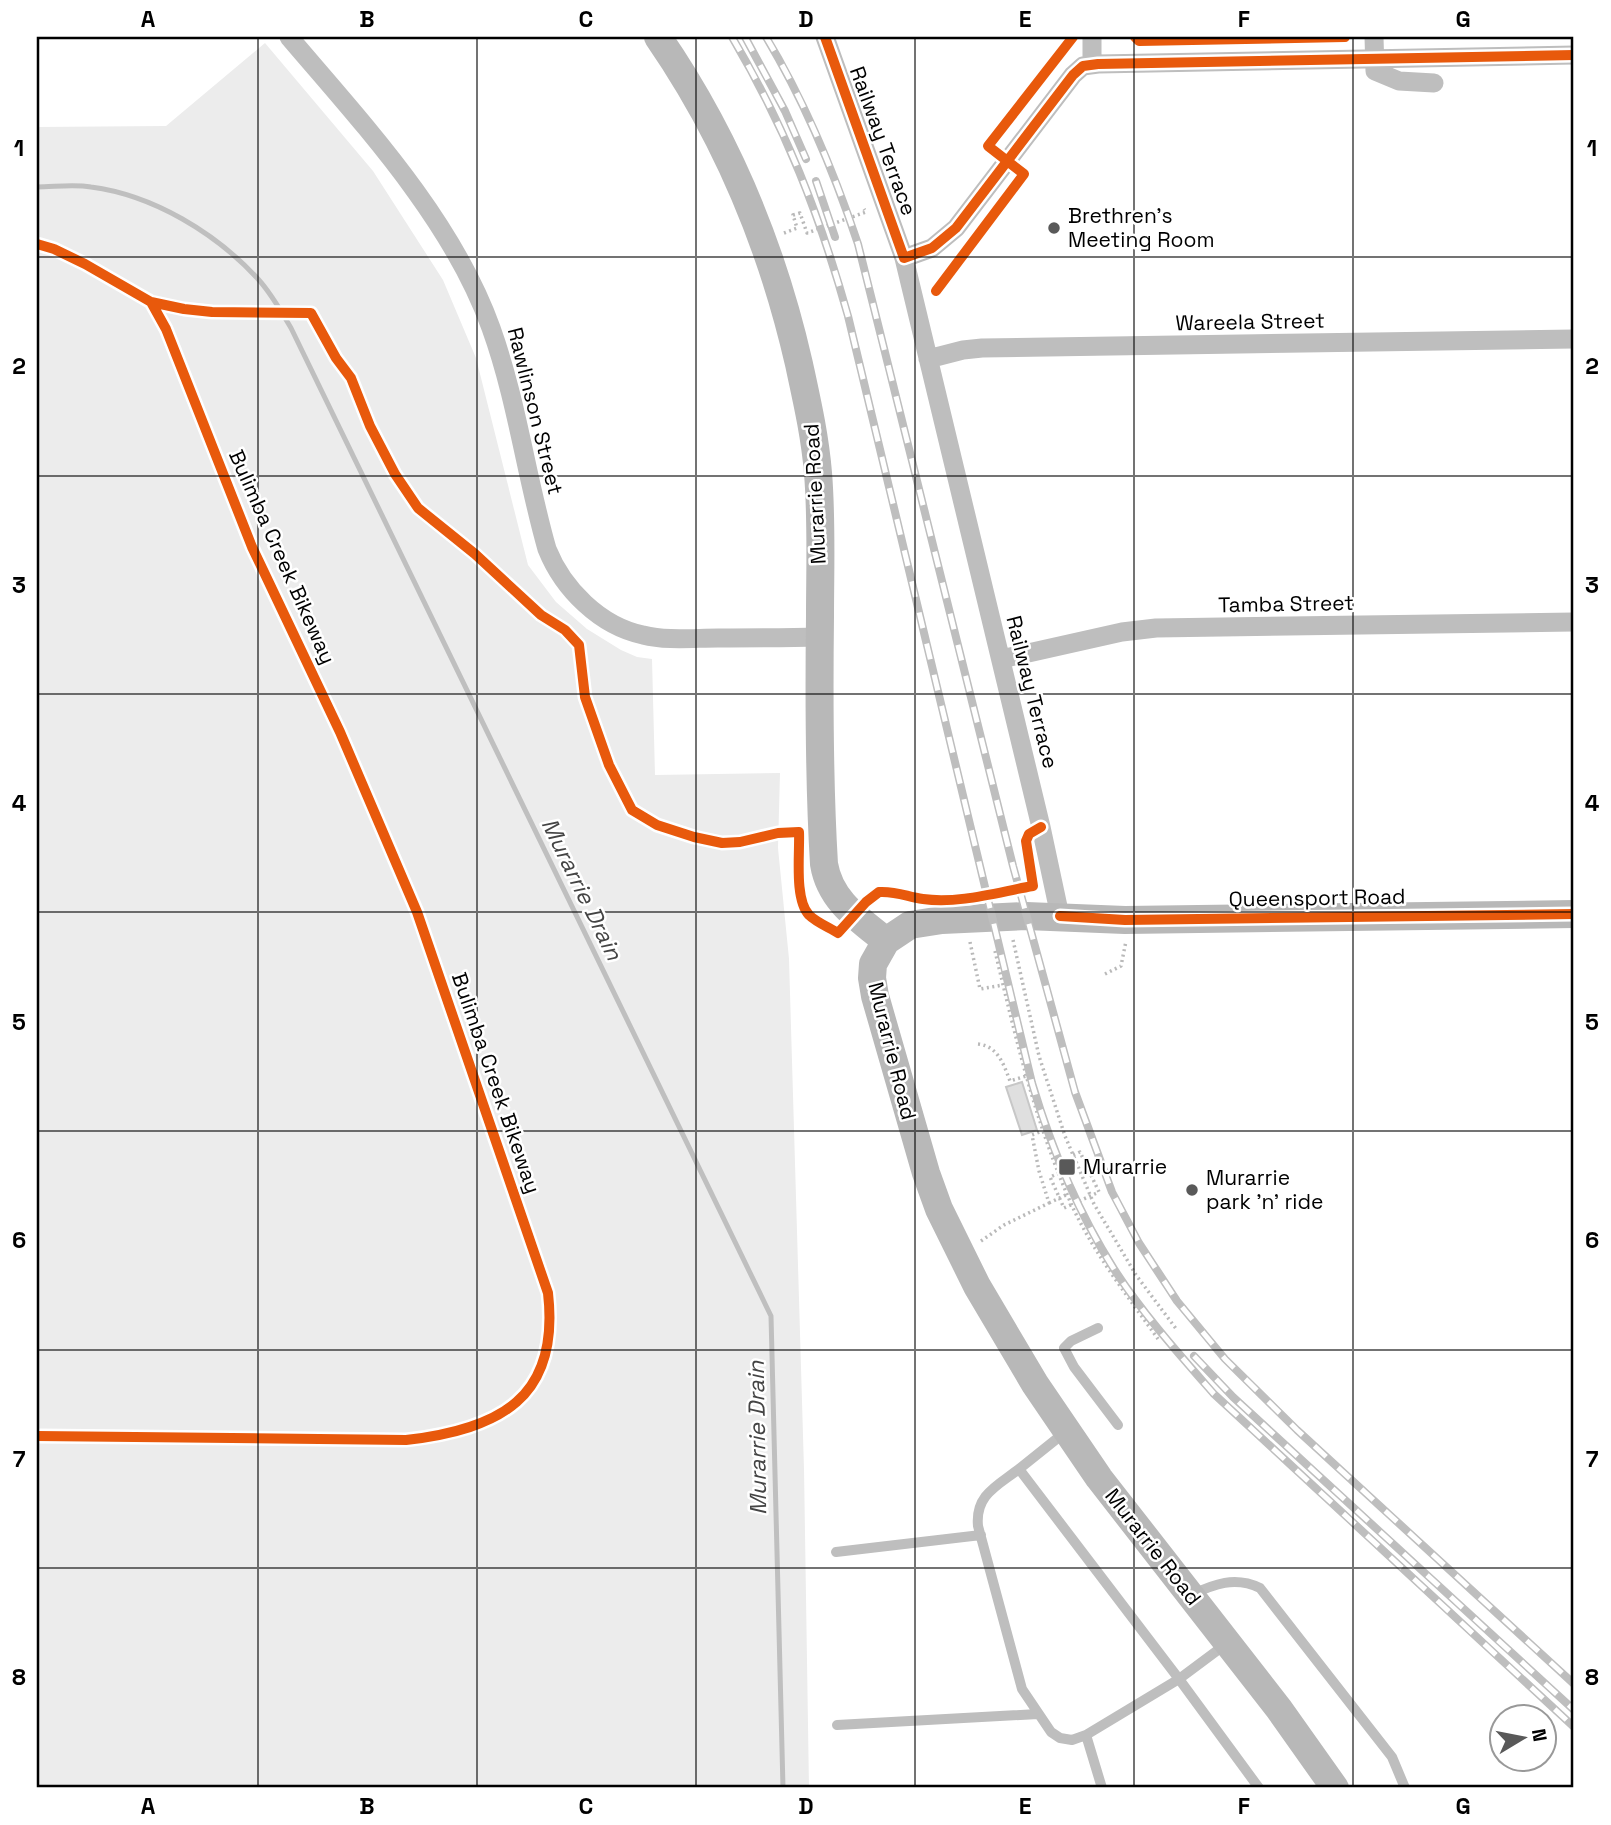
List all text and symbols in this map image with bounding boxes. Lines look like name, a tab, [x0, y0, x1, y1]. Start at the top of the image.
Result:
text: A	[141, 4, 156, 34]
text: B	[359, 4, 375, 34]
text: C	[579, 4, 593, 34]
text: D	[798, 4, 814, 34]
text: E	[1019, 4, 1031, 34]
text: F	[1238, 4, 1250, 34]
text: G	[1455, 4, 1471, 34]
street label: Railway Terrace	[844, 63, 923, 219]
text: 1	[14, 133, 24, 163]
text: 1	[1587, 133, 1597, 163]
place label: Brethren's Meeting Room	[1068, 202, 1214, 253]
marker: Brethren's Meeting Room	[1046, 220, 1062, 236]
street label: Wareela Street	[1175, 307, 1325, 336]
street label: Rawlinson Street	[502, 324, 569, 497]
text: 2	[12, 351, 26, 381]
text: 2	[1585, 351, 1599, 381]
street label: Murarrie Road	[797, 423, 832, 565]
street label: Bulimba Creek Bikeway	[223, 445, 342, 668]
text: 3	[12, 570, 26, 600]
text: 3	[1585, 570, 1599, 600]
street label: Tamba Street	[1218, 589, 1354, 618]
street label: Railway Terrace	[1000, 613, 1065, 771]
text: 4	[12, 788, 27, 818]
text: 4	[1585, 788, 1600, 818]
water label: Murarrie Drain	[535, 813, 630, 966]
street label: Queensport Road	[1228, 882, 1406, 913]
street label: Bulimba Creek Bikeway	[446, 969, 547, 1197]
street label: Murarrie Road	[862, 979, 923, 1123]
text: 5	[12, 1007, 26, 1037]
text: 5	[1585, 1007, 1599, 1037]
place label: Murarrie	[1083, 1153, 1167, 1180]
marker: Murarrie	[1057, 1157, 1077, 1177]
place label: Murarrie park 'n' ride	[1206, 1164, 1323, 1215]
marker: Murarrie park 'n' ride	[1184, 1182, 1200, 1198]
text: 6	[12, 1225, 26, 1255]
text: 6	[1585, 1225, 1599, 1255]
water label: Murarrie Drain	[741, 1360, 773, 1515]
text: 7	[13, 1444, 26, 1474]
text: 7	[1586, 1444, 1599, 1474]
street label: Murarrie Road	[1099, 1483, 1207, 1611]
text: 8	[12, 1662, 26, 1692]
text: 8	[1585, 1662, 1599, 1692]
north arrow	[1488, 1702, 1558, 1772]
text: N	[1526, 1727, 1553, 1744]
text: A	[141, 1791, 156, 1821]
text: B	[359, 1791, 375, 1821]
text: C	[579, 1791, 593, 1821]
text: D	[798, 1791, 814, 1821]
text: E	[1019, 1791, 1031, 1821]
text: F	[1238, 1791, 1250, 1821]
text: G	[1455, 1791, 1471, 1821]

